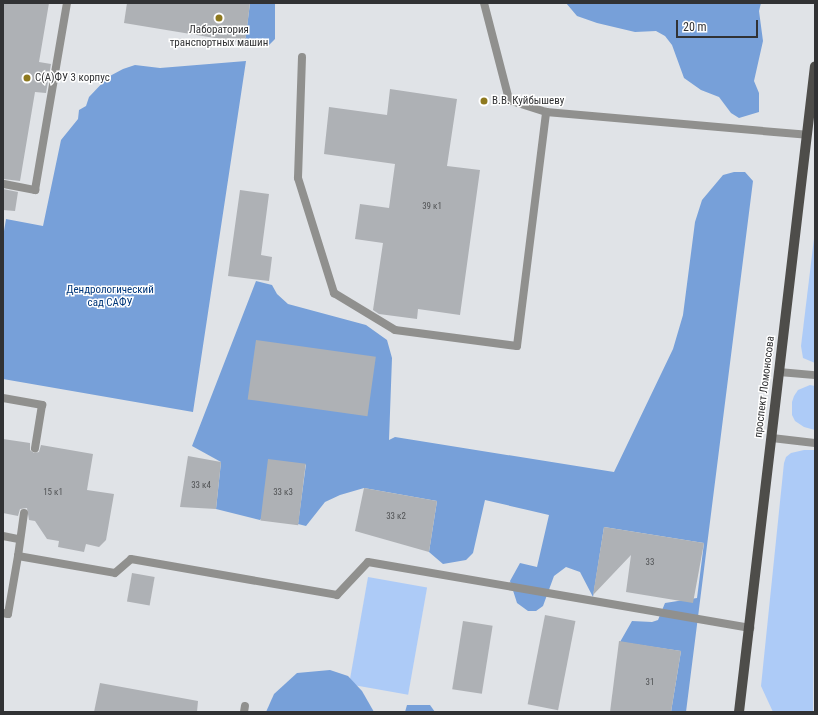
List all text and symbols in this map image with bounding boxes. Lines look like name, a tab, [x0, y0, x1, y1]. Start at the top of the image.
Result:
scale bar	[678, 12, 760, 38]
marker: Лаборатория транспортных машин	[214, 13, 224, 23]
text: 20 m	[683, 20, 707, 34]
place label: Лаборатория транспортных машин	[170, 24, 268, 50]
place label: С(А)ФУ 3 корпус	[35, 71, 110, 85]
marker: С(А)ФУ 3 корпус	[22, 73, 32, 83]
place label: В.В. Куйбышеву	[492, 94, 564, 108]
marker: В.В. Куйбышеву	[479, 96, 489, 106]
house number: 39 к1	[422, 201, 442, 211]
park label: Дендрологический сад САФУ	[66, 284, 154, 310]
street label: проспект Ломоносова	[752, 335, 778, 439]
house number: 33 к4	[191, 480, 211, 490]
house number: 15 к1	[43, 487, 63, 497]
house number: 33 к3	[273, 487, 293, 497]
house number: 33 к2	[386, 511, 406, 521]
house number: 33	[646, 557, 654, 567]
house number: 31	[646, 677, 654, 687]

